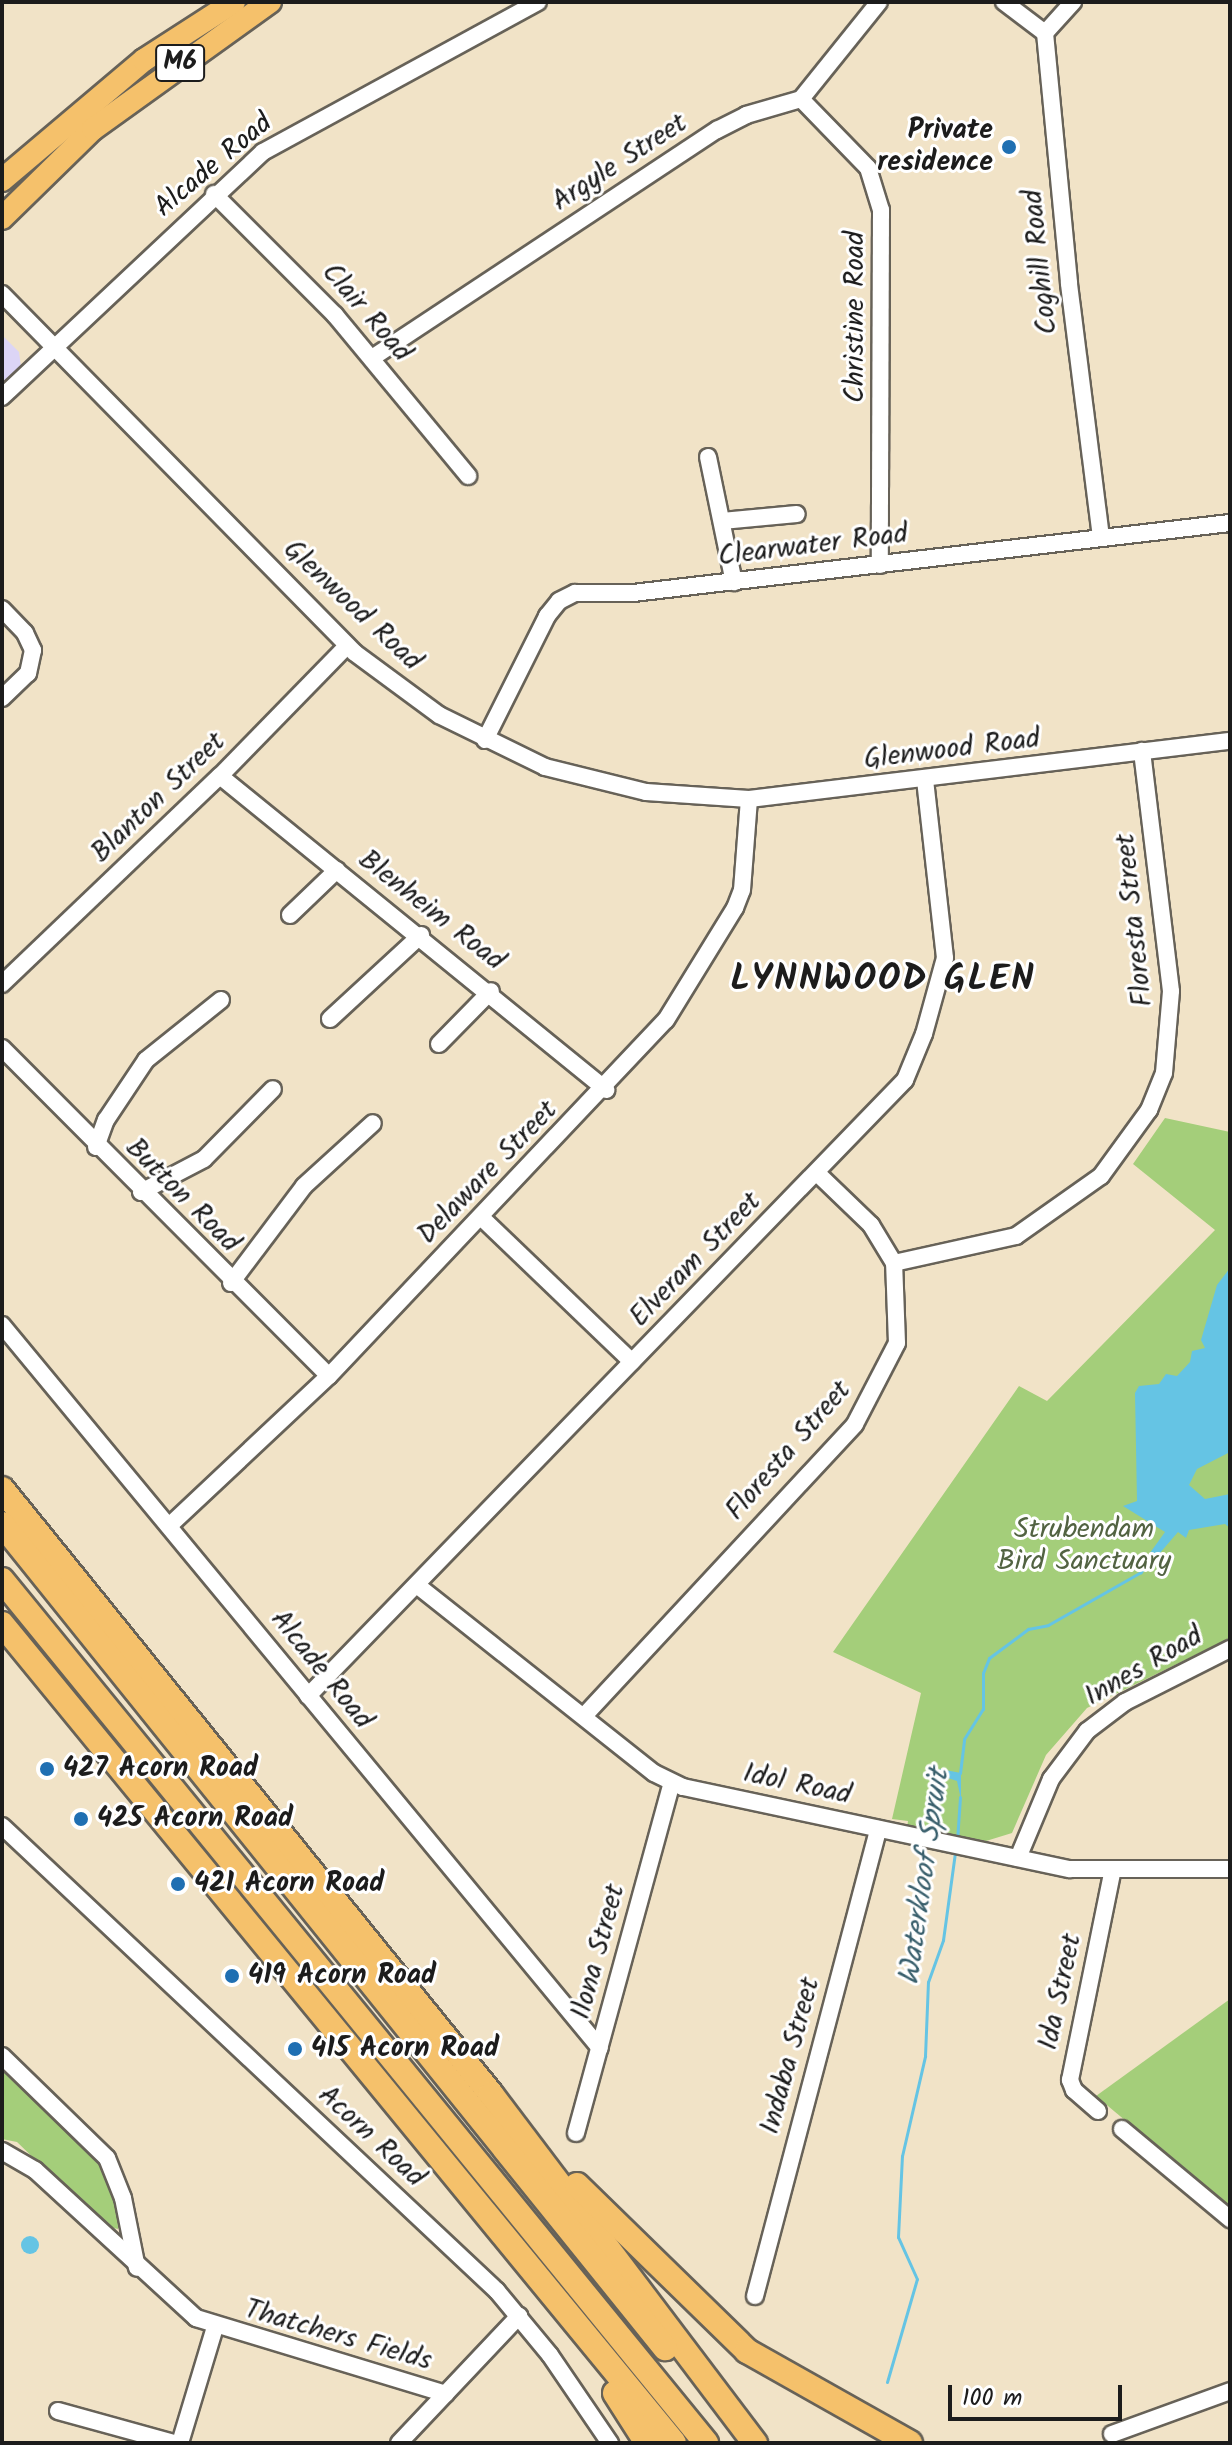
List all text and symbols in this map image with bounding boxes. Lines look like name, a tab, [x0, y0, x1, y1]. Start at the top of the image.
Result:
road number: M6	[154, 41, 206, 85]
street label: Alcade Road	[148, 107, 280, 225]
street label: Argyle Street	[546, 107, 694, 219]
place label: Private residence	[877, 114, 993, 180]
marker: Private residence	[1000, 138, 1018, 156]
street label: Coghill Road	[1017, 188, 1065, 336]
street label: Christine Road	[839, 231, 873, 403]
street label: Clair Road	[314, 257, 418, 369]
street label: Clearwater Road	[716, 518, 910, 574]
street label: Glenwood Road	[276, 533, 428, 679]
street label: Glenwood Road	[862, 723, 1042, 777]
street label: Blanton Street	[85, 726, 233, 870]
street label: Floresta Street	[1109, 832, 1161, 1008]
street label: Blenheim Road	[351, 844, 511, 978]
district label: LYNNWOOD GLEN	[730, 958, 1036, 1002]
street label: Delaware Street	[411, 1094, 565, 1252]
street label: Button Road	[118, 1132, 246, 1260]
street label: Elveram Street	[623, 1186, 769, 1334]
street label: Floresta Street	[719, 1374, 859, 1528]
park label: Strubendam Bird Sanctuary	[997, 1513, 1171, 1579]
street label: Alcade Road	[263, 1604, 379, 1736]
street label: Innes Road	[1079, 1620, 1209, 1714]
place label: 427 Acorn Road	[63, 1752, 258, 1786]
street label: Idol Road	[740, 1757, 854, 1813]
marker: 427 Acorn Road	[38, 1760, 56, 1778]
water label: Waterkloof Spruit	[892, 1767, 958, 1987]
place label: 425 Acorn Road	[97, 1802, 293, 1836]
marker: 425 Acorn Road	[72, 1810, 90, 1828]
place label: 421 Acorn Road	[194, 1867, 384, 1901]
marker: 421 Acorn Road	[169, 1875, 187, 1893]
street label: Ilona Street	[565, 1881, 633, 2023]
street label: Ida Street	[1032, 1931, 1090, 2053]
place label: 419 Acorn Road	[248, 1959, 436, 1993]
marker: 419 Acorn Road	[223, 1967, 241, 1985]
street label: Indaba Street	[754, 1974, 828, 2138]
place label: 415 Acorn Road	[311, 2032, 499, 2066]
marker: 415 Acorn Road	[286, 2040, 304, 2058]
street label: Acorn Road	[311, 2079, 431, 2195]
street label: Thatchers Fields	[241, 2293, 435, 2379]
scale bar	[952, 2369, 1126, 2419]
text: 100 m	[962, 2379, 1022, 2418]

